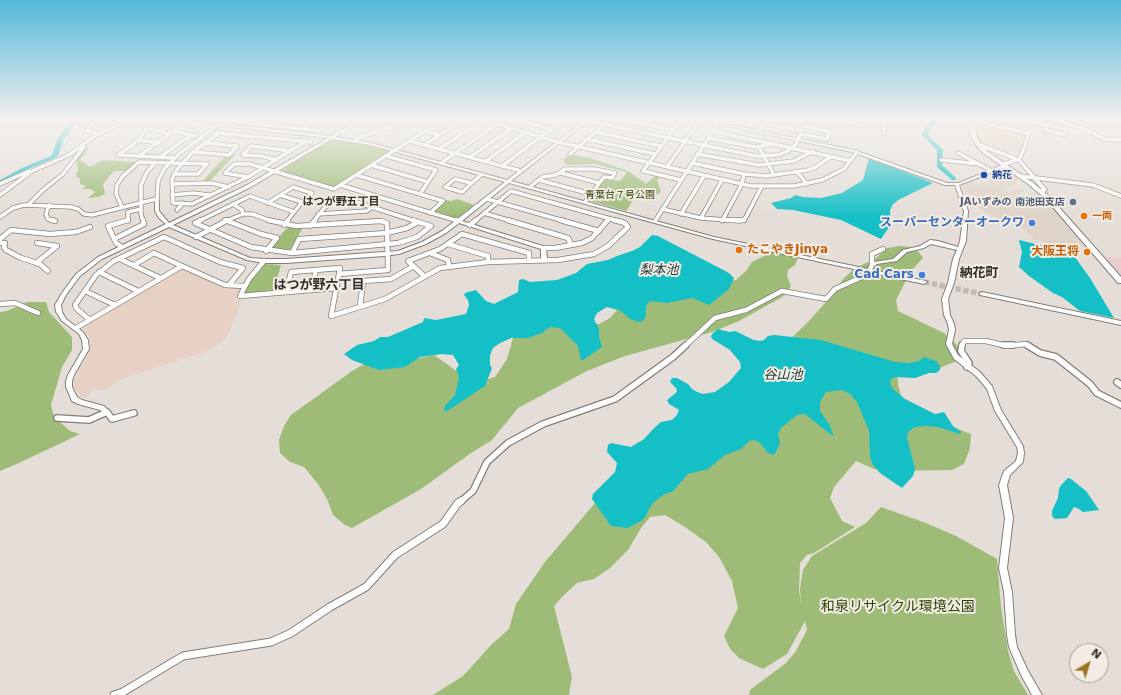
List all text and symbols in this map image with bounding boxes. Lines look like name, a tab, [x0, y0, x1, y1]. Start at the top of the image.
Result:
place label: 納花	[992, 169, 1012, 181]
marker: 納花	[979, 170, 989, 180]
park label: 青葉台７号公園	[585, 189, 655, 201]
district label: はつが野五丁目	[303, 195, 379, 209]
place label: JAいずみの 南池田支店	[960, 196, 1065, 208]
marker: JAいずみの 南池田支店	[1068, 197, 1078, 207]
place label: 一両	[1092, 210, 1112, 222]
marker: 一両	[1079, 211, 1089, 221]
place label: スーパーセンターオークワ	[880, 216, 1024, 230]
marker: スーパーセンターオークワ	[1027, 218, 1037, 228]
place label: たこやきJinya	[747, 243, 828, 257]
marker: たこやきJinya	[734, 245, 744, 255]
place label: 大阪王将	[1031, 245, 1079, 259]
marker: 大阪王将	[1082, 247, 1092, 257]
water label: 梨本池	[640, 263, 678, 279]
district label: 納花町	[960, 266, 998, 282]
place label: Cad Cars	[854, 268, 914, 282]
marker: Cad Cars	[917, 270, 927, 280]
district label: はつが野六丁目	[274, 278, 364, 294]
water label: 谷山池	[764, 368, 802, 384]
park label: 和泉リサイクル環境公園	[821, 599, 975, 615]
north arrow	[1069, 643, 1109, 683]
text: N	[1088, 646, 1104, 662]

